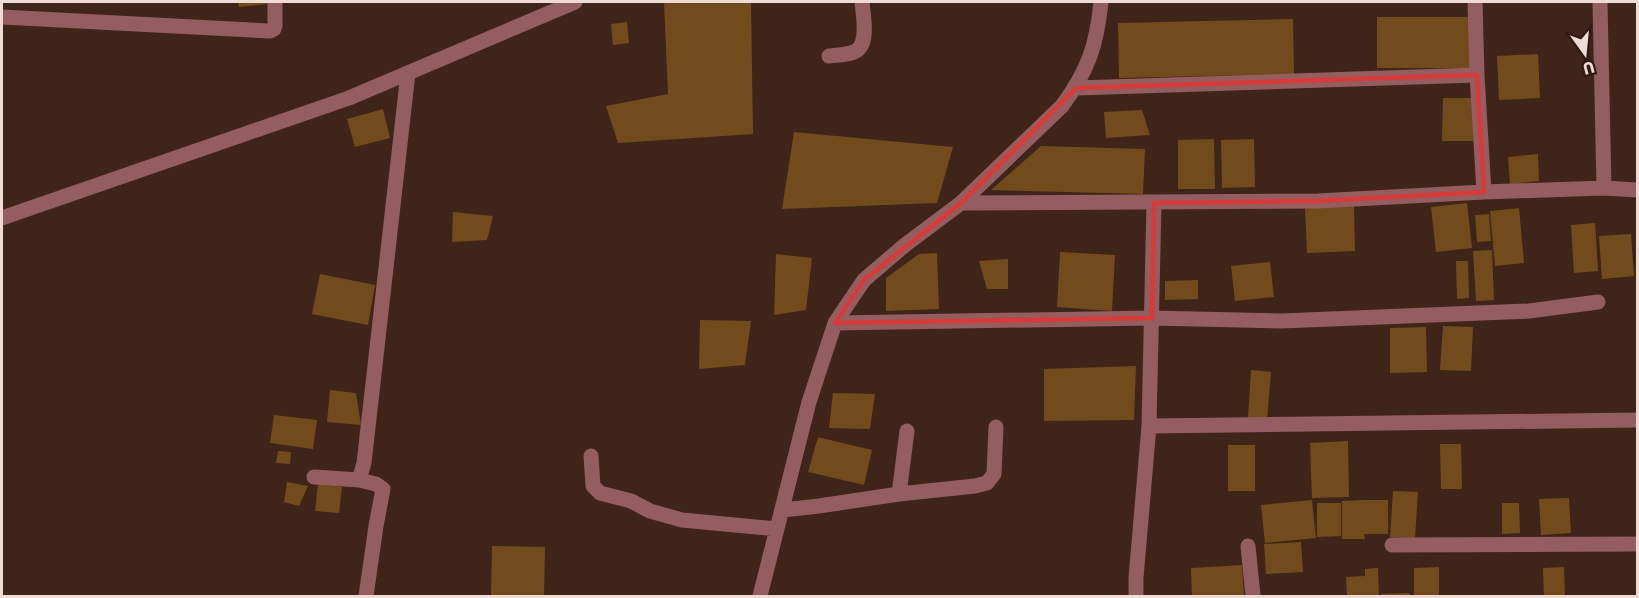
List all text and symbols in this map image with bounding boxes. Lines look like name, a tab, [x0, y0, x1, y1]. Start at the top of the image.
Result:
north arrow	[1555, 24, 1615, 84]
text: U	[1580, 55, 1597, 81]

